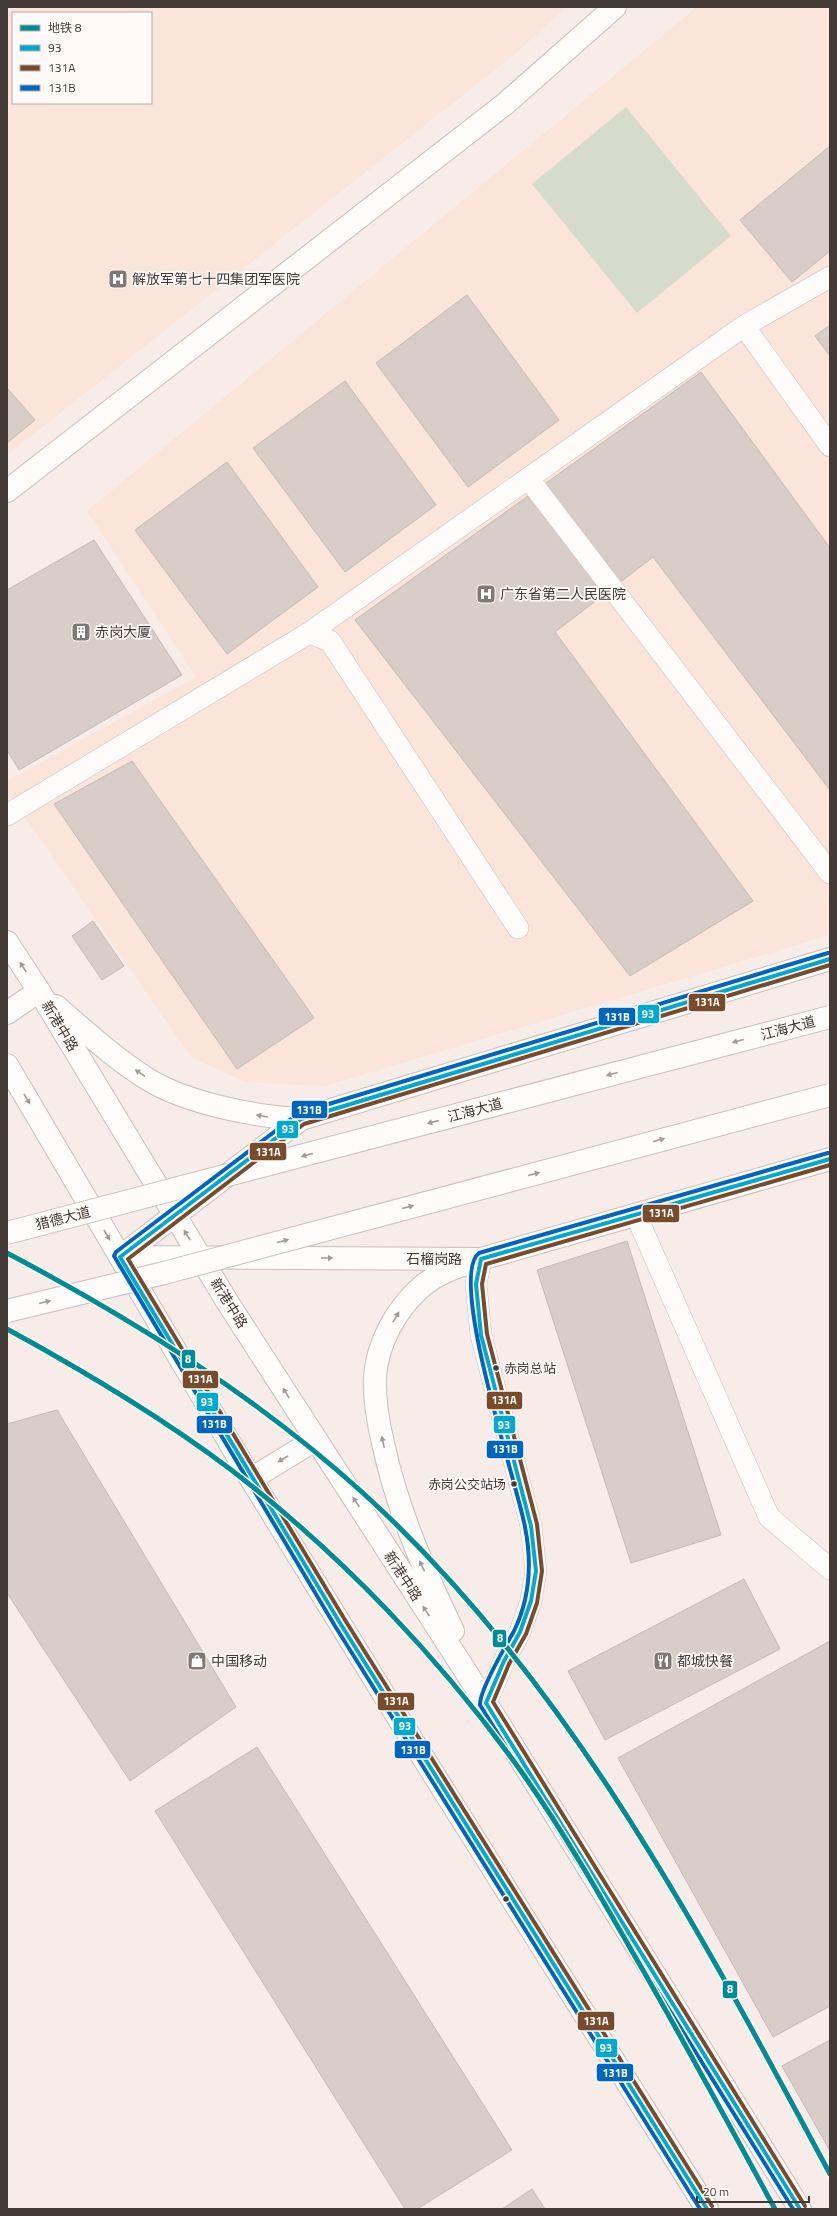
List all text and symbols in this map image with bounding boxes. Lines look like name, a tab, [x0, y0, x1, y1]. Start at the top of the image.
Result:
legend	[12, 12, 152, 104]
text: 地铁 8	[48, 18, 82, 37]
text: 93	[48, 38, 61, 57]
text: 131A	[48, 58, 75, 77]
text: 131B	[48, 78, 76, 97]
hospital icon: 解放军第七十四集团军医院	[107, 268, 129, 290]
place label: 解放军第七十四集团军医院	[132, 268, 300, 289]
hospital icon: 广东省第二人民医院	[475, 583, 497, 605]
place label: 广东省第二人民医院	[500, 583, 626, 604]
building icon: 赤岗大厦	[70, 621, 92, 643]
place label: 赤岗大厦	[95, 621, 151, 642]
one-way arrow	[19, 962, 27, 972]
line badge: 131A	[688, 993, 726, 1012]
text: 131A	[694, 994, 720, 1010]
street label: 新港中路	[37, 996, 84, 1055]
line badge: 93	[637, 1004, 660, 1024]
text: 93	[642, 1006, 654, 1022]
line badge: 131B	[598, 1007, 636, 1026]
text: 131B	[604, 1009, 630, 1025]
street label: 江海大道	[758, 1010, 818, 1045]
one-way arrow	[732, 1038, 744, 1044]
one-way arrow	[134, 1070, 146, 1077]
one-way arrow	[606, 1071, 618, 1077]
street label: 江海大道	[445, 1092, 505, 1127]
one-way arrow	[23, 1093, 30, 1105]
line badge: 131B	[291, 1100, 328, 1119]
text: 131B	[296, 1102, 322, 1118]
one-way arrow	[256, 1113, 268, 1119]
one-way arrow	[426, 1119, 439, 1125]
line badge: 93	[276, 1120, 299, 1139]
text: 93	[282, 1121, 294, 1137]
one-way arrow	[653, 1137, 666, 1143]
line badge: 131A	[249, 1142, 287, 1161]
text: 131A	[255, 1144, 281, 1160]
one-way arrow	[301, 1152, 313, 1158]
one-way arrow	[528, 1171, 540, 1177]
street label: 猎德大道	[33, 1201, 93, 1234]
one-way arrow	[402, 1204, 414, 1210]
line badge: 131A	[642, 1204, 680, 1223]
text: 131A	[648, 1205, 674, 1221]
one-way arrow	[104, 1229, 111, 1241]
one-way arrow	[183, 1230, 191, 1240]
one-way arrow	[277, 1238, 289, 1244]
street label: 石榴岗路	[406, 1248, 462, 1269]
one-way arrow	[321, 1255, 334, 1261]
street label: 新港中路	[206, 1273, 253, 1332]
one-way arrow	[39, 1298, 51, 1304]
one-way arrow	[393, 1311, 400, 1323]
line badge: 8	[181, 1349, 196, 1369]
text: 8	[185, 1351, 191, 1367]
place label: 赤岗总站	[504, 1358, 556, 1378]
marker: 赤岗总站	[491, 1363, 501, 1373]
line badge: 131A	[182, 1370, 219, 1389]
text: 131A	[187, 1371, 213, 1387]
one-way arrow	[282, 1387, 289, 1399]
line badge: 131A	[486, 1391, 523, 1410]
line badge: 93	[196, 1392, 219, 1412]
text: 131A	[491, 1392, 517, 1408]
text: 93	[201, 1394, 213, 1410]
line badge: 131B	[196, 1415, 233, 1434]
line badge: 93	[493, 1415, 516, 1434]
text: 131B	[201, 1416, 227, 1432]
text: 93	[498, 1417, 510, 1433]
one-way arrow	[379, 1436, 385, 1448]
line badge: 131B	[486, 1440, 524, 1459]
text: 131B	[492, 1441, 518, 1457]
one-way arrow	[278, 1455, 288, 1463]
place label: 赤岗公交站场	[428, 1474, 506, 1494]
marker: 赤岗公交站场	[509, 1479, 519, 1489]
one-way arrow	[352, 1497, 360, 1507]
street label: 新港中路	[379, 1547, 427, 1605]
one-way arrow	[419, 1559, 425, 1571]
one-way arrow	[423, 1606, 430, 1617]
line badge: 8	[492, 1629, 507, 1648]
text: 8	[497, 1630, 503, 1646]
shop icon: 中国移动	[186, 1650, 208, 1672]
place label: 中国移动	[211, 1650, 267, 1671]
restaurant icon: 都城快餐	[652, 1650, 674, 1672]
place label: 都城快餐	[677, 1650, 733, 1671]
line badge: 131A	[377, 1692, 415, 1711]
text: 131A	[383, 1693, 409, 1709]
line badge: 93	[393, 1717, 416, 1736]
text: 93	[399, 1718, 411, 1734]
line badge: 131B	[394, 1740, 431, 1759]
text: 131B	[400, 1742, 426, 1758]
unlabelled marker	[501, 1894, 511, 1904]
line badge: 8	[722, 1980, 738, 1999]
text: 8	[727, 1981, 733, 1997]
line badge: 131A	[577, 2011, 615, 2031]
text: 131A	[583, 2013, 609, 2029]
line badge: 93	[595, 2038, 618, 2058]
text: 93	[600, 2040, 612, 2056]
line badge: 131B	[596, 2063, 634, 2082]
text: 131B	[602, 2065, 628, 2081]
scale bar	[697, 2178, 809, 2204]
text: 20 m	[703, 2182, 729, 2201]

